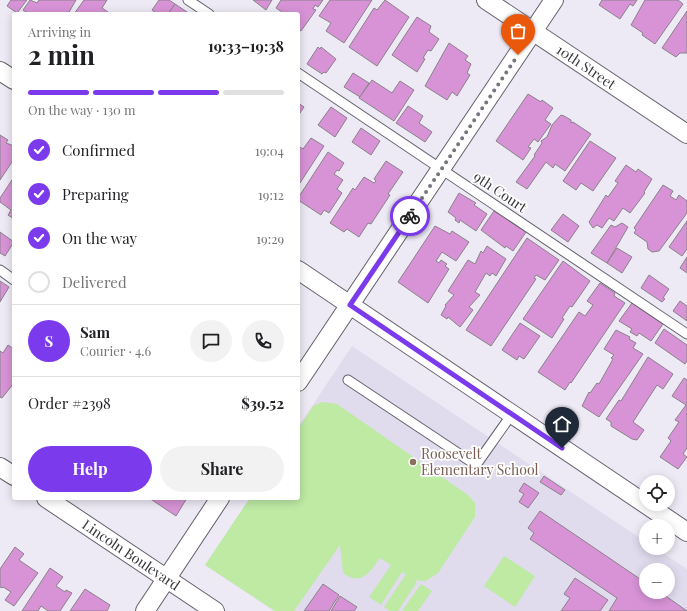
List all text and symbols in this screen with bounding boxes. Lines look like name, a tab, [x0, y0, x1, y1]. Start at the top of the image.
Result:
pin	[501, 14, 535, 55]
icon: bag	[507, 20, 529, 42]
text: Arriving in	[28, 23, 91, 40]
text: 19:33–19:38	[208, 36, 284, 56]
text: 2 min	[28, 37, 95, 72]
street label: 10th Street	[553, 40, 621, 94]
text: On the way · 130 m	[28, 101, 136, 118]
icon: check	[28, 139, 50, 161]
text: Confirmed	[62, 140, 135, 160]
text: 19:04	[255, 142, 284, 159]
street label: 9th Court	[470, 167, 531, 217]
icon: check	[28, 183, 50, 205]
text: Preparing	[62, 184, 129, 204]
text: 19:12	[258, 186, 284, 203]
courier	[390, 196, 430, 236]
icon: bike	[399, 205, 421, 227]
icon: check	[28, 227, 50, 249]
text: On the way	[62, 228, 137, 248]
text: 19:29	[256, 230, 284, 247]
text: Delivered	[62, 272, 127, 292]
button: chat	[190, 320, 232, 362]
button: phone	[242, 320, 284, 362]
text: Sam	[80, 322, 110, 342]
text: S	[45, 331, 53, 351]
text: Courier · 4.6	[80, 342, 151, 359]
text: Order #2398	[28, 393, 111, 413]
text: $39.52	[241, 393, 284, 413]
pin	[545, 407, 579, 448]
icon: home	[551, 413, 573, 435]
place label: Roosevelt Elementary School	[421, 444, 539, 479]
button: Help	[28, 446, 152, 492]
button: Share	[160, 446, 284, 492]
marker: Roosevelt Elementary School	[408, 457, 418, 467]
map controls	[639, 475, 675, 599]
button: locate	[639, 475, 675, 511]
street label: Lincoln Boulevard	[79, 515, 184, 594]
button: +	[639, 519, 675, 555]
button: −	[639, 563, 675, 599]

